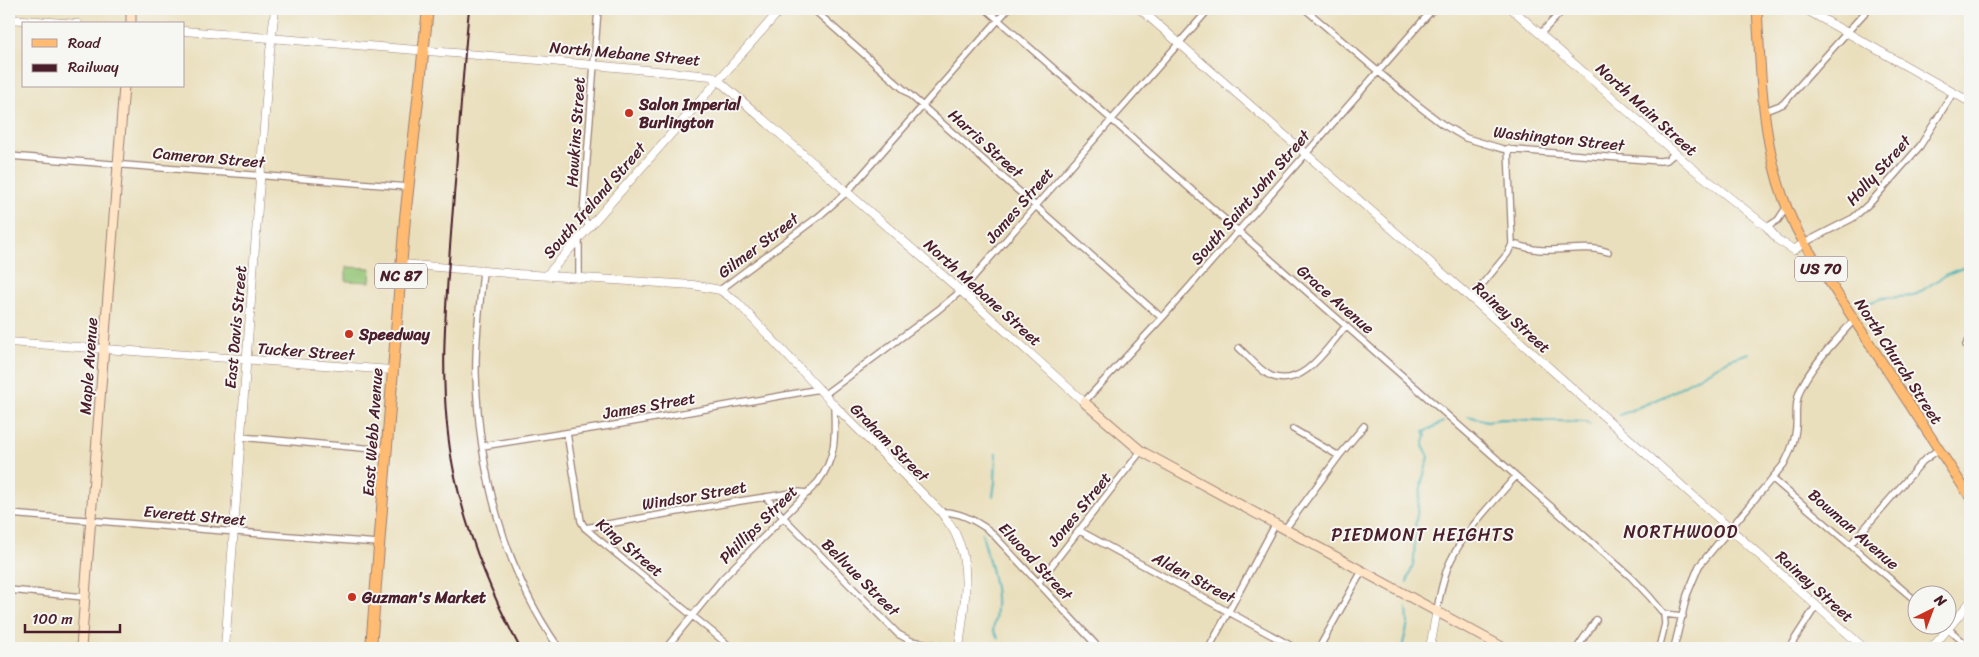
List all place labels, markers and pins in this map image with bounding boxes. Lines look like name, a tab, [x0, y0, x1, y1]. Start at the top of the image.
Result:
place label: Salon Imperial Burlington	[638, 90, 742, 137]
marker: Salon Imperial Burlington	[623, 107, 635, 119]
place label: Speedway	[358, 320, 430, 349]
marker: Speedway	[343, 328, 355, 340]
place label: Guzman's Market	[361, 583, 486, 612]
marker: Guzman's Market	[346, 591, 358, 603]

